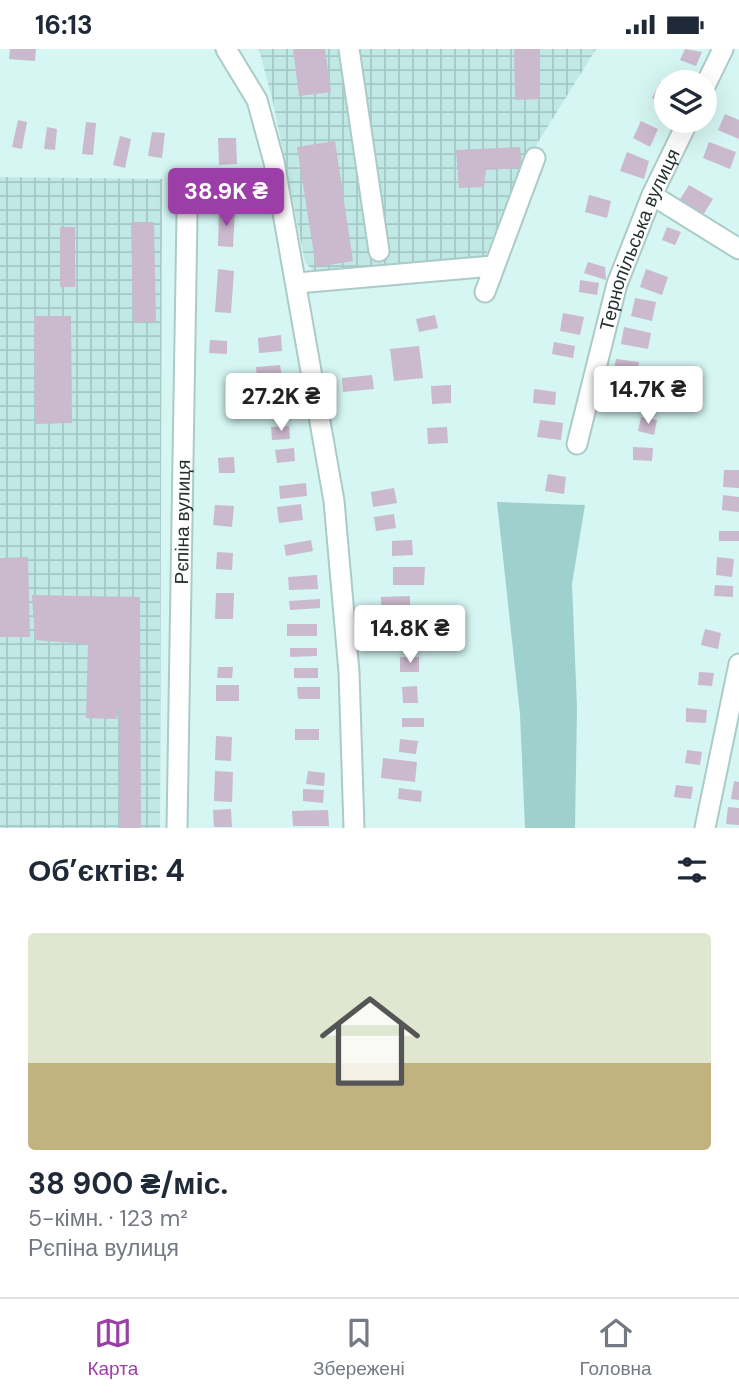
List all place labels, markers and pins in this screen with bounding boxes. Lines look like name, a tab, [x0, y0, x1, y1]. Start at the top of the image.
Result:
pin: 38.9K ₴	[161, 169, 291, 228]
pin: 14.7K ₴	[583, 367, 713, 426]
pin: 27.2K ₴	[216, 373, 346, 433]
pin: 14.8K ₴	[345, 605, 475, 665]

